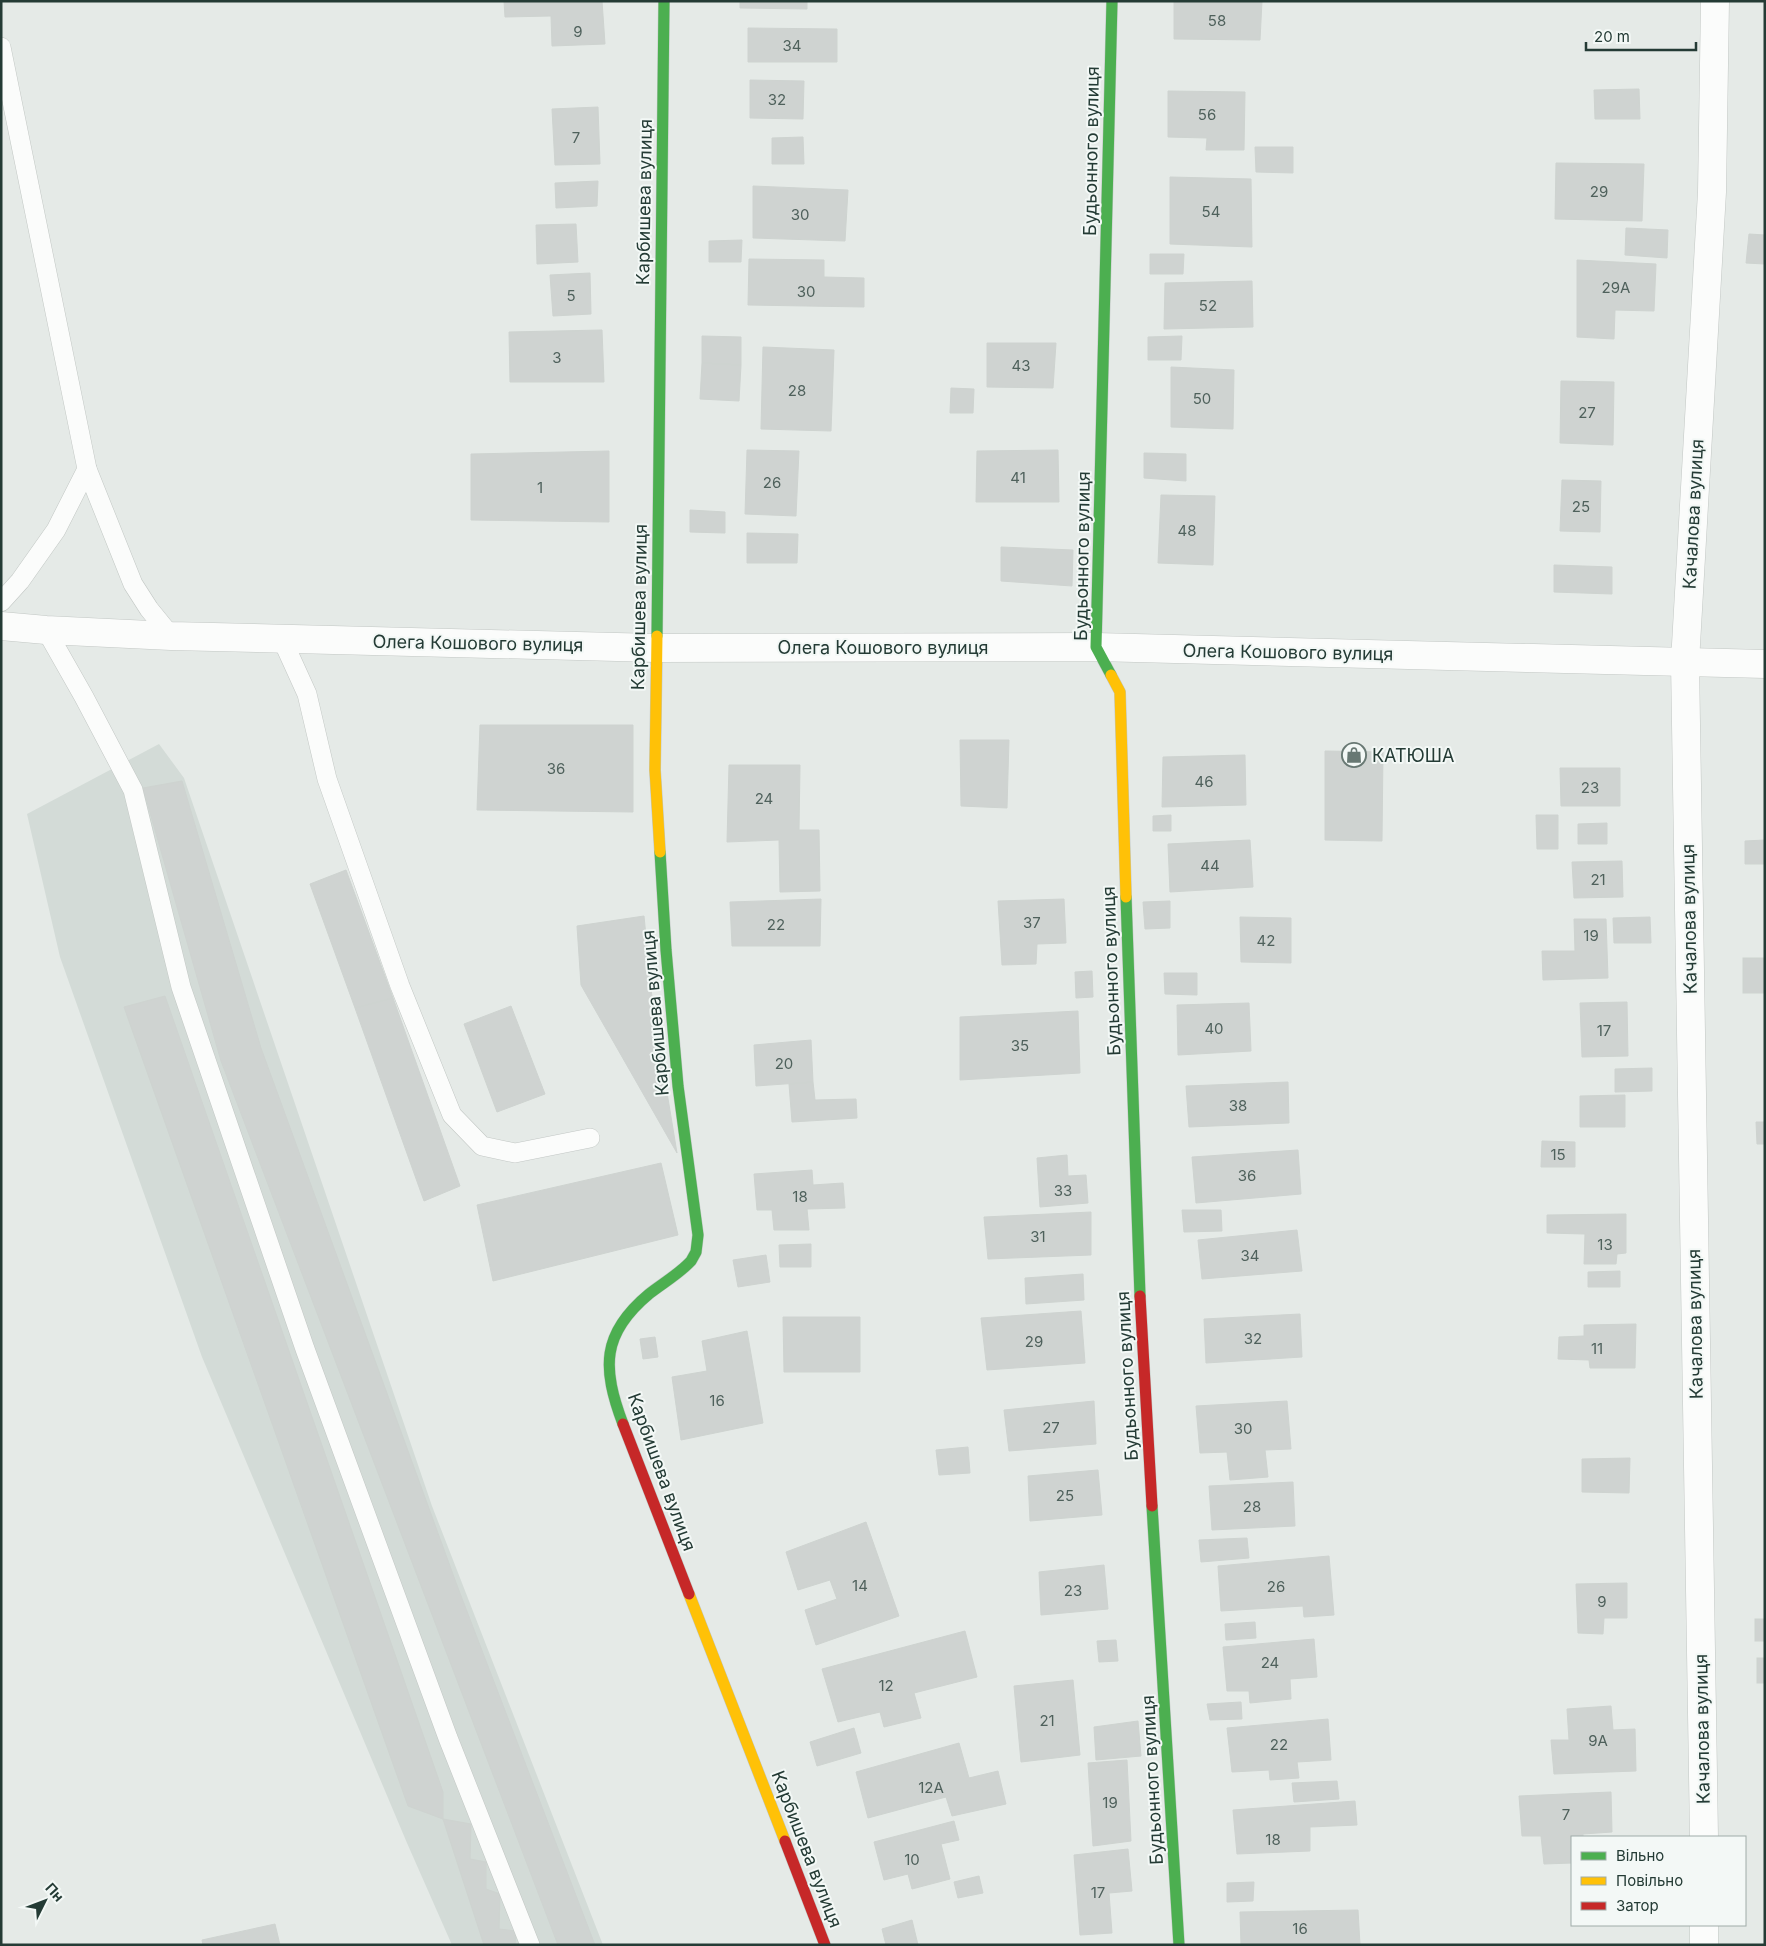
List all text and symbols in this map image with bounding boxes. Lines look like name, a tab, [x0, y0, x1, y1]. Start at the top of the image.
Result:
house number: 58	[1208, 11, 1226, 30]
scale bar	[1586, 20, 1696, 52]
house number: 9	[573, 22, 583, 41]
text: 20 m	[1594, 27, 1630, 46]
house number: 34	[783, 36, 801, 55]
street label: Будьонного вулиця	[1079, 66, 1103, 236]
house number: 32	[768, 90, 786, 109]
house number: 56	[1198, 105, 1216, 124]
street label: Карбишева вулиця	[632, 119, 656, 285]
house number: 7	[572, 128, 580, 147]
house number: 29	[1590, 182, 1608, 201]
house number: 54	[1202, 202, 1220, 221]
house number: 30	[791, 205, 809, 224]
house number: 29А	[1602, 278, 1630, 297]
house number: 30	[797, 282, 815, 301]
house number: 5	[566, 286, 576, 305]
house number: 52	[1199, 296, 1217, 315]
house number: 3	[552, 348, 562, 367]
house number: 43	[1012, 356, 1030, 375]
house number: 28	[788, 381, 806, 400]
house number: 50	[1193, 389, 1211, 408]
house number: 27	[1578, 403, 1596, 422]
street label: Качалова вулиця	[1679, 438, 1707, 590]
house number: 41	[1010, 468, 1026, 487]
street label: Будьонного вулиця	[1070, 471, 1094, 641]
house number: 26	[763, 473, 781, 492]
house number: 1	[537, 478, 543, 497]
house number: 25	[1572, 497, 1590, 516]
house number: 48	[1178, 521, 1196, 540]
street label: Карбишева вулиця	[627, 524, 651, 690]
street label: Олега Кошового вулиця	[372, 631, 584, 655]
street label: Олега Кошового вулиця	[778, 637, 988, 658]
street label: Олега Кошового вулиця	[1182, 640, 1394, 664]
shop icon: КАТЮША	[1341, 742, 1367, 768]
place label: КАТЮША	[1372, 745, 1455, 766]
house number: 36	[547, 759, 565, 778]
house number: 46	[1195, 772, 1214, 791]
house number: 23	[1581, 778, 1599, 797]
house number: 24	[755, 789, 773, 808]
street label: Качалова вулиця	[1677, 844, 1701, 994]
house number: 44	[1200, 856, 1220, 875]
house number: 21	[1590, 870, 1606, 889]
street label: Будьонного вулиця	[1098, 886, 1124, 1056]
house number: 37	[1023, 913, 1041, 932]
house number: 22	[767, 915, 785, 934]
house number: 19	[1583, 926, 1599, 945]
street label: Карбишева вулиця	[637, 929, 673, 1097]
house number: 42	[1257, 931, 1275, 950]
house number: 40	[1204, 1019, 1224, 1038]
house number: 17	[1597, 1021, 1611, 1040]
house number: 35	[1011, 1036, 1029, 1055]
house number: 20	[775, 1054, 793, 1073]
house number: 38	[1229, 1096, 1247, 1115]
house number: 15	[1550, 1145, 1566, 1164]
house number: 36	[1238, 1166, 1256, 1185]
house number: 33	[1054, 1181, 1072, 1200]
house number: 18	[792, 1187, 808, 1206]
house number: 31	[1030, 1227, 1046, 1246]
house number: 13	[1597, 1235, 1613, 1254]
house number: 34	[1241, 1246, 1259, 1265]
street label: Качалова вулиця	[1683, 1249, 1707, 1399]
street label: Будьонного вулиця	[1112, 1291, 1142, 1461]
house number: 32	[1244, 1329, 1262, 1348]
house number: 29	[1025, 1332, 1043, 1351]
house number: 11	[1591, 1339, 1603, 1358]
street label: Карбишева вулиця	[624, 1390, 700, 1554]
house number: 16	[709, 1391, 725, 1410]
house number: 27	[1042, 1418, 1060, 1437]
house number: 30	[1234, 1419, 1252, 1438]
house number: 25	[1056, 1486, 1074, 1505]
house number: 28	[1243, 1497, 1261, 1516]
house number: 14	[852, 1576, 868, 1595]
house number: 26	[1267, 1577, 1285, 1596]
house number: 23	[1064, 1581, 1082, 1600]
house number: 9	[1597, 1592, 1607, 1611]
house number: 24	[1261, 1653, 1279, 1672]
street label: Качалова вулиця	[1690, 1654, 1714, 1804]
house number: 12	[878, 1676, 894, 1695]
street label: Будьонного вулиця	[1137, 1695, 1167, 1865]
house number: 21	[1039, 1711, 1055, 1730]
house number: 9А	[1588, 1731, 1608, 1750]
house number: 22	[1270, 1735, 1288, 1754]
street label: Карбишева вулиця	[767, 1768, 847, 1930]
house number: 12А	[918, 1778, 944, 1797]
house number: 19	[1102, 1793, 1118, 1812]
house number: 7	[1562, 1805, 1570, 1824]
house number: 18	[1265, 1830, 1281, 1849]
legend	[1571, 1836, 1746, 1926]
text: Вільно	[1616, 1846, 1664, 1865]
house number: 10	[904, 1850, 920, 1869]
text: Повільно	[1616, 1871, 1683, 1890]
north arrow	[20, 1876, 70, 1926]
text: Пн	[42, 1879, 68, 1905]
house number: 17	[1091, 1883, 1105, 1902]
text: Затор	[1616, 1896, 1659, 1915]
house number: 16	[1292, 1919, 1308, 1938]

